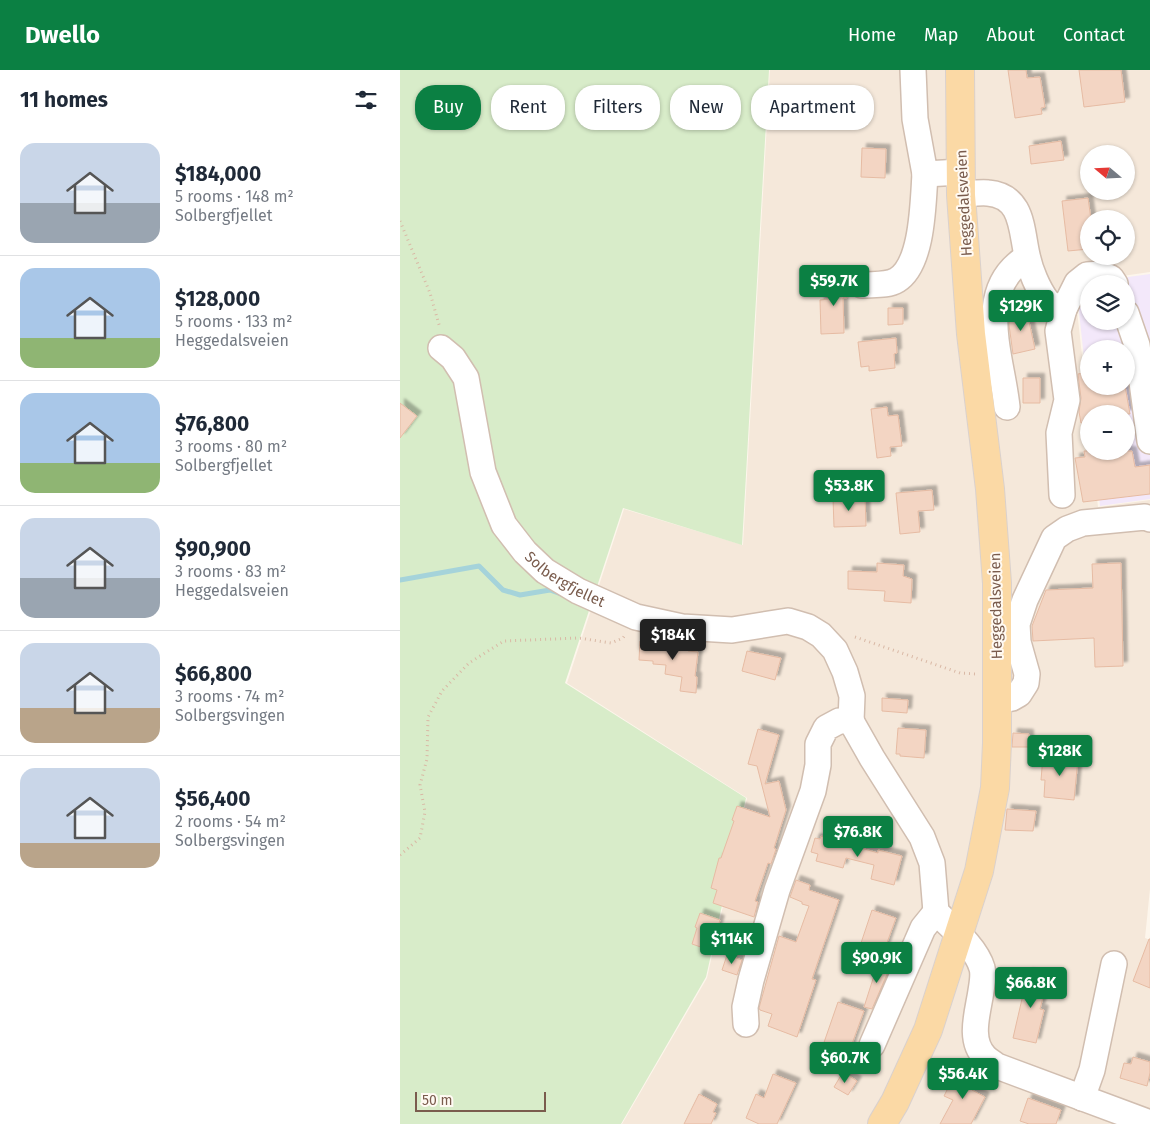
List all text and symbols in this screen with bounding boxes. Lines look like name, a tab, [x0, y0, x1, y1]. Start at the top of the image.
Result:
text: Dwello	[25, 21, 100, 49]
text: Home	[848, 24, 896, 46]
text: Map	[924, 24, 958, 46]
text: About	[986, 24, 1035, 46]
text: Contact	[1063, 24, 1125, 46]
chip: Buy	[415, 85, 481, 130]
chip: Rent	[491, 85, 565, 130]
chip: Filters	[575, 85, 660, 130]
chip: New	[670, 85, 741, 130]
chip: Apartment	[751, 85, 874, 130]
icon: filters	[352, 86, 380, 114]
text: 11 homes	[20, 87, 108, 113]
north arrow	[1080, 145, 1135, 200]
map controls	[1080, 145, 1135, 460]
street label: Heggedalsveien	[952, 149, 976, 257]
text: $184,000	[175, 161, 261, 187]
icon: home	[60, 163, 120, 223]
text: 5 rooms · 148 m²	[175, 187, 294, 206]
text: Solbergfjellet	[175, 206, 273, 225]
button: locate	[1080, 210, 1135, 265]
pin: $59.7K	[793, 264, 875, 307]
text: $59.7K	[810, 271, 858, 290]
button: layers	[1080, 275, 1135, 330]
text: $128,000	[175, 286, 260, 312]
icon: home	[60, 288, 120, 348]
pin: $129K	[986, 290, 1056, 332]
text: $129K	[1000, 296, 1042, 315]
text: 5 rooms · 133 m²	[175, 312, 292, 331]
text: Heggedalsveien	[175, 331, 289, 350]
button: +	[1080, 340, 1135, 395]
button: −	[1080, 405, 1135, 460]
text: $76,800	[175, 411, 249, 437]
icon: home	[60, 413, 120, 473]
text: 3 rooms · 80 m²	[175, 437, 287, 456]
text: Solbergfjellet	[175, 456, 273, 475]
pin: $53.8K	[808, 470, 890, 512]
text: $53.8K	[825, 476, 873, 495]
text: $90,900	[175, 536, 251, 562]
icon: home	[60, 538, 120, 598]
street label: Solbergfjellet	[521, 548, 608, 611]
street label: Heggedalsveien	[986, 552, 1006, 660]
text: 3 rooms · 83 m²	[175, 562, 286, 581]
text: Heggedalsveien	[175, 581, 289, 600]
pin: $184K	[638, 618, 708, 661]
text: $184K	[651, 625, 695, 644]
text: $66,800	[175, 661, 252, 687]
icon: home	[60, 663, 120, 723]
text: 3 rooms · 74 m²	[175, 687, 284, 706]
text: Solbergsvingen	[175, 706, 285, 725]
pin: $128K	[1025, 734, 1095, 777]
text: $128K	[1038, 741, 1082, 760]
text: $56,400	[175, 786, 251, 812]
icon: home	[60, 788, 120, 848]
text: 2 rooms · 54 m²	[175, 812, 286, 831]
pin: $76.8K	[817, 816, 899, 858]
text: $76.8K	[834, 822, 882, 841]
text: Solbergsvingen	[175, 831, 285, 850]
pin: $114K	[697, 922, 767, 965]
text: $114K	[711, 929, 753, 948]
pin: $90.9K	[836, 942, 918, 984]
text: $90.9K	[852, 948, 902, 967]
pin: $66.8K	[990, 966, 1072, 1009]
text: $66.8K	[1006, 973, 1056, 992]
pin: $60.7K	[804, 1042, 886, 1084]
text: $60.7K	[821, 1048, 869, 1067]
pin: $56.4K	[922, 1058, 1004, 1100]
text: $56.4K	[938, 1064, 988, 1083]
scale bar	[415, 1089, 546, 1112]
text: 50 m	[422, 1092, 453, 1109]

